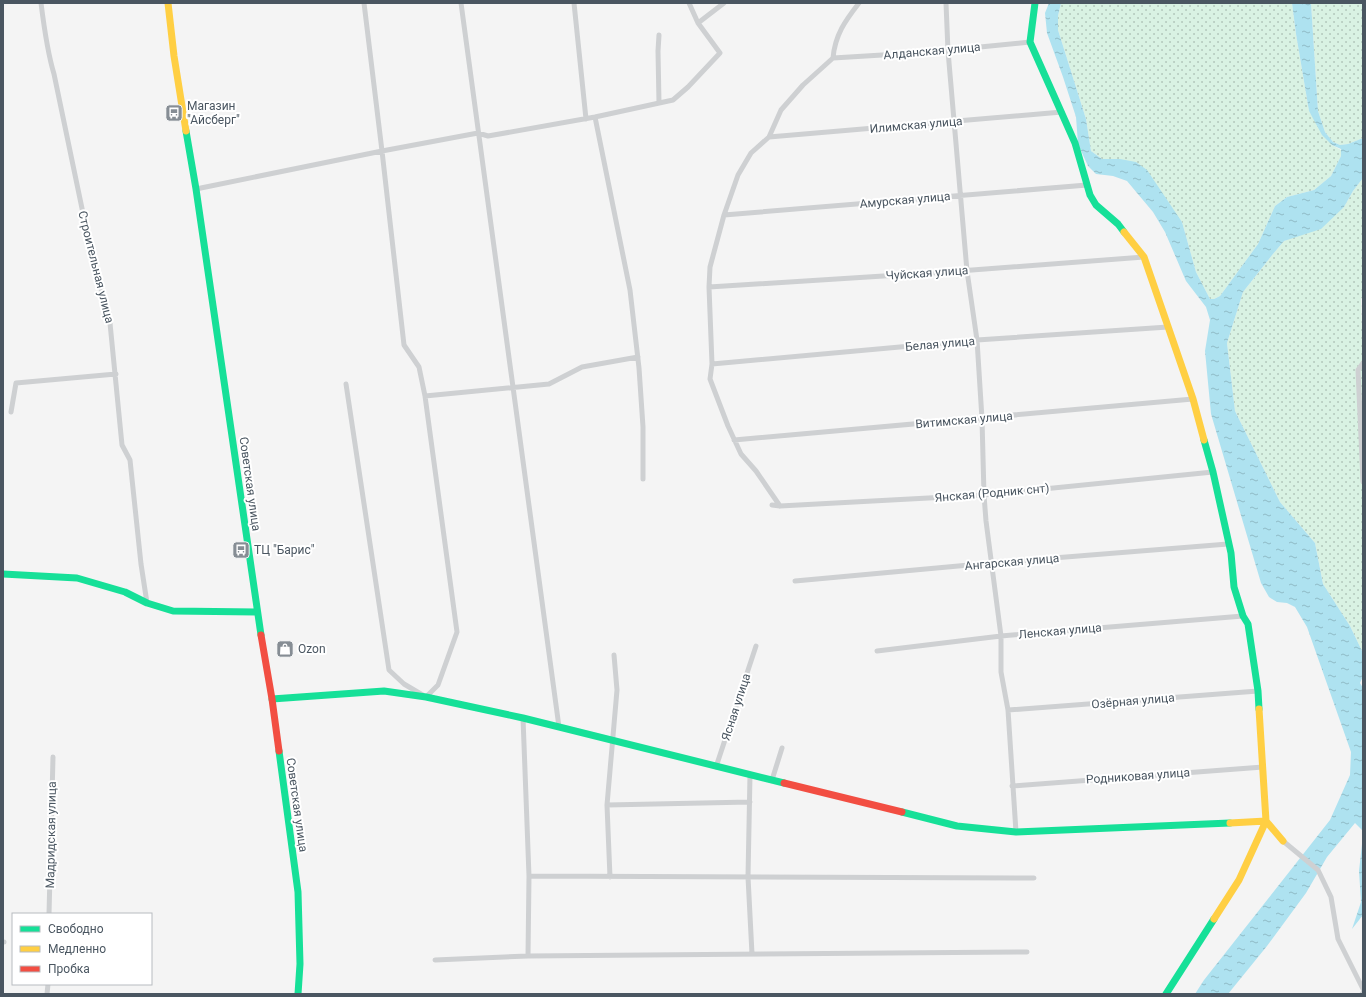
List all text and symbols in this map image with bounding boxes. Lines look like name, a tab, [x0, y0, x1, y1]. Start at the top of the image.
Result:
street label: Алданская улица	[883, 40, 981, 62]
place label: Магазин "Айсберг"	[187, 99, 240, 127]
bus stop icon: Магазин "Айсберг"	[164, 103, 184, 123]
street label: Илимская улица	[869, 114, 963, 136]
street label: Амурская улица	[859, 189, 951, 211]
street label: Строительная улица	[75, 209, 117, 325]
street label: Чуйская улица	[885, 263, 969, 283]
street label: Белая улица	[905, 334, 975, 354]
street label: Витимская улица	[915, 409, 1013, 431]
street label: Советская улица	[236, 436, 264, 532]
street label: Янская (Родник снт)	[934, 481, 1050, 505]
bus stop icon: ТЦ "Барис"	[231, 540, 251, 560]
place label: ТЦ "Барис"	[254, 543, 315, 557]
street label: Ангарская улица	[964, 551, 1060, 573]
street label: Ленская улица	[1018, 620, 1102, 642]
shop icon: Ozon	[275, 639, 295, 659]
place label: Ozon	[298, 642, 326, 656]
street label: Ясная улица	[719, 672, 753, 742]
street label: Озёрная улица	[1091, 690, 1175, 712]
street label: Советская улица	[283, 757, 311, 853]
street label: Родниковая улица	[1086, 765, 1190, 787]
street label: Мадридская улица	[43, 781, 59, 889]
legend	[12, 913, 152, 985]
text: Свободно	[48, 922, 104, 936]
text: Медленно	[48, 942, 106, 956]
text: Пробка	[48, 962, 90, 976]

